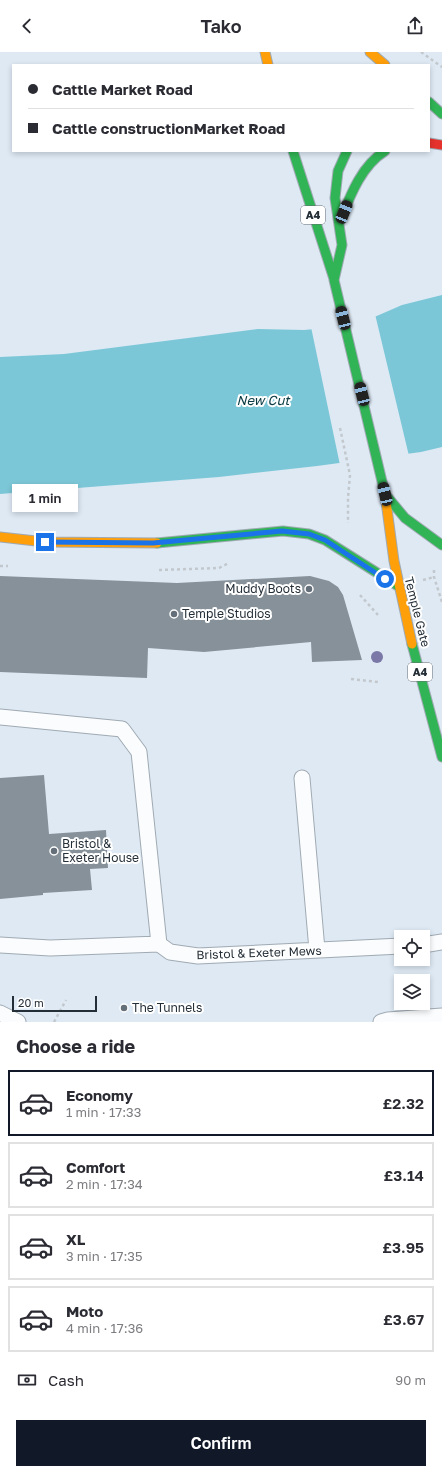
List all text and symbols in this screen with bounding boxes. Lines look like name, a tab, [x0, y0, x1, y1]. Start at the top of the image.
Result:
icon: back	[16, 15, 38, 37]
text: Tako	[200, 15, 242, 37]
icon: share	[404, 15, 426, 37]
text: Cattle Market Road	[52, 80, 193, 98]
text: Cattle constructionMarket Road	[52, 119, 285, 137]
car	[334, 199, 354, 225]
road number: A4	[301, 206, 325, 224]
car	[334, 305, 352, 331]
car	[353, 381, 371, 407]
water label: New Cut	[237, 392, 291, 408]
car	[376, 481, 394, 507]
callout: 1 min	[12, 484, 78, 512]
text: 1 min	[29, 490, 61, 506]
route end	[36, 533, 54, 551]
route start	[376, 570, 394, 588]
street label: Temple Gate	[402, 575, 433, 649]
place label: Muddy Boots	[225, 581, 301, 596]
marker: Muddy Boots	[304, 584, 314, 594]
place label: Temple Studios	[182, 606, 271, 621]
marker: Temple Studios	[169, 609, 179, 619]
road number: A4	[408, 663, 432, 681]
place label: Bristol & Exeter House	[62, 836, 139, 865]
marker: Bristol & Exeter House	[49, 846, 59, 856]
map controls	[394, 930, 430, 1010]
button: locate	[394, 930, 430, 966]
street label: Bristol & Exeter Mews	[196, 943, 322, 962]
button: layers	[394, 974, 430, 1010]
scale bar	[12, 994, 97, 1013]
text: 20 m	[18, 996, 44, 1009]
place label: The Tunnels	[132, 1000, 202, 1015]
marker: The Tunnels	[119, 1003, 129, 1013]
text: Choose a ride	[16, 1035, 135, 1057]
icon: car	[18, 1085, 54, 1121]
text: Economy	[66, 1086, 133, 1104]
text: £2.32	[383, 1094, 424, 1112]
text: 1 min · 17:33	[66, 1104, 141, 1120]
icon: car	[18, 1157, 54, 1193]
text: Comfort	[66, 1158, 125, 1176]
text: £3.14	[384, 1166, 424, 1184]
text: 2 min · 17:34	[66, 1176, 143, 1192]
icon: car	[18, 1229, 54, 1265]
text: XL	[66, 1230, 85, 1248]
text: £3.95	[382, 1238, 424, 1256]
text: 3 min · 17:35	[66, 1248, 142, 1264]
icon: car	[18, 1301, 54, 1337]
text: Moto	[66, 1302, 103, 1320]
text: £3.67	[383, 1310, 424, 1328]
text: 4 min · 17:36	[66, 1320, 143, 1336]
icon: cash	[16, 1369, 38, 1391]
text: Cash	[48, 1371, 84, 1389]
text: 90 m	[395, 1372, 426, 1388]
button: Confirm	[16, 1420, 426, 1466]

